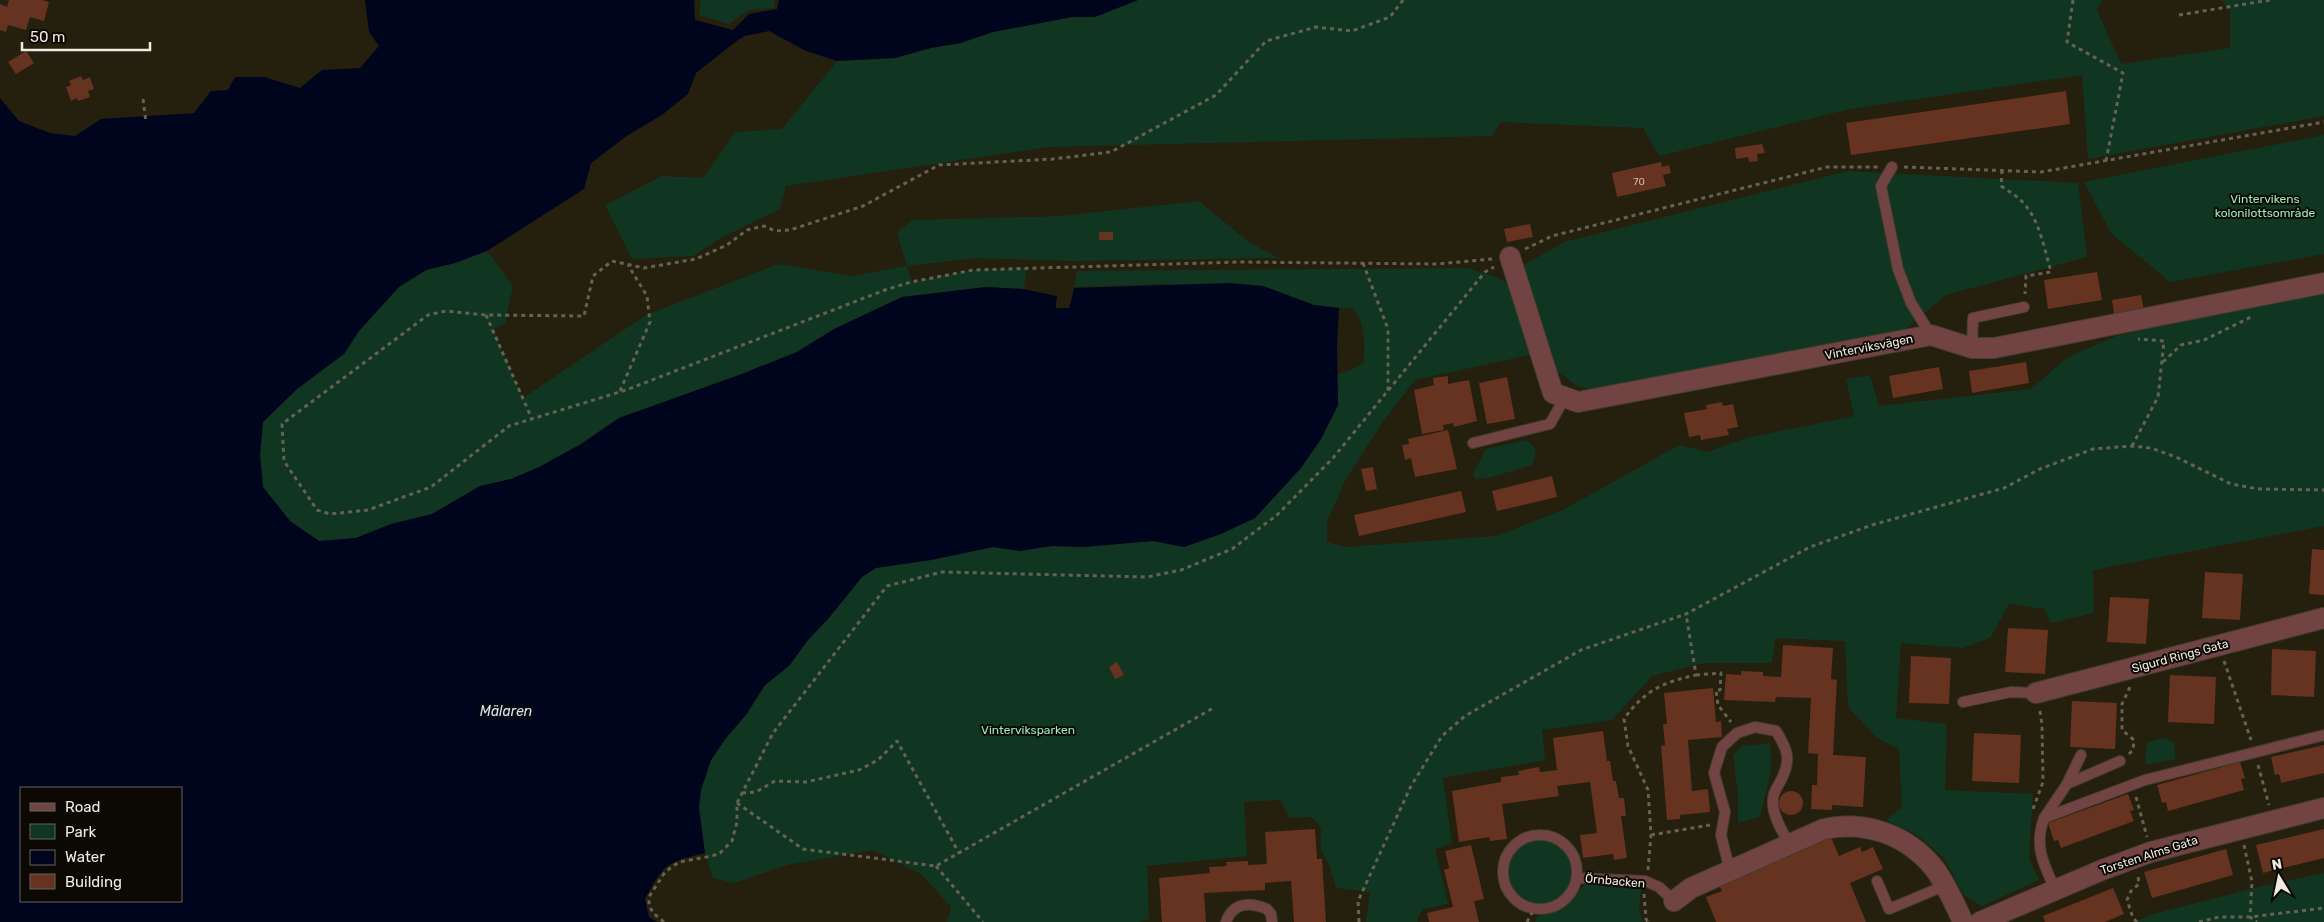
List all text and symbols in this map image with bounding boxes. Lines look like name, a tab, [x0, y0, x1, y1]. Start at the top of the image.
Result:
scale bar	[22, 20, 150, 52]
text: 50 m	[30, 28, 65, 46]
house number: 70	[1633, 176, 1645, 188]
park label: Vintervikens kolonilottsområde	[2215, 192, 2316, 220]
street label: Vinterviksvägen	[1824, 332, 1914, 362]
street label: Sigurd Rings Gata	[2130, 636, 2230, 676]
water label: Mälaren	[480, 703, 532, 720]
park label: Vinterviksparken	[981, 723, 1075, 737]
legend	[20, 787, 182, 902]
text: Road	[65, 798, 101, 816]
text: Park	[65, 823, 96, 841]
street label: Torsten Alms Gata	[2099, 833, 2199, 877]
text: Water	[65, 848, 105, 866]
north arrow	[2254, 852, 2304, 902]
text: N	[2270, 855, 2283, 874]
street label: Örnbacken	[1584, 871, 1646, 891]
text: Building	[65, 873, 122, 891]

